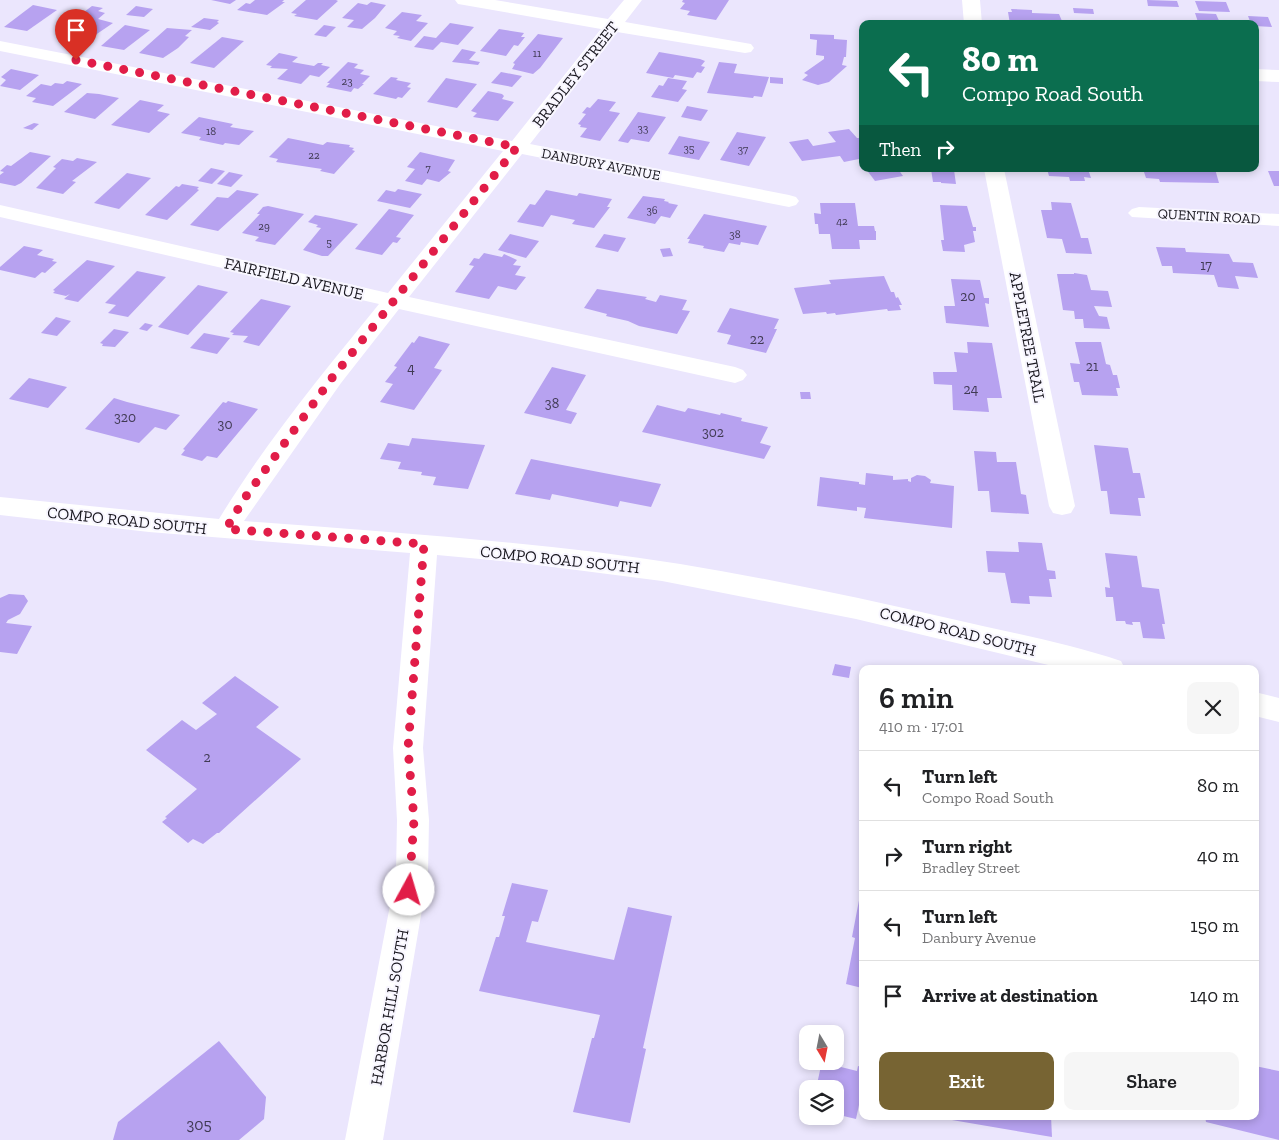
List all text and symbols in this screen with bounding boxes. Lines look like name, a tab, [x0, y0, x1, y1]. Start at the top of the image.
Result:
pin	[55, 9, 97, 60]
icon: arrive	[62, 16, 90, 44]
street label: BRADLEY STREET	[528, 18, 623, 131]
text: 80 m	[962, 38, 1038, 80]
icon: left	[879, 40, 944, 105]
house number: 11	[533, 47, 542, 60]
house number: 23	[341, 75, 353, 88]
text: Compo Road South	[962, 80, 1143, 107]
house number: 33	[638, 122, 648, 135]
house number: 18	[206, 125, 216, 138]
icon: right	[931, 135, 959, 163]
text: Then	[879, 138, 921, 161]
house number: 35	[683, 142, 695, 155]
house number: 37	[738, 143, 748, 156]
street label: DANBURY AVENUE	[540, 145, 662, 184]
house number: 22	[308, 149, 320, 162]
house number: 7	[425, 162, 431, 175]
house number: 36	[646, 204, 658, 217]
street label: QUENTIN ROAD	[1157, 205, 1261, 228]
house number: 42	[836, 215, 848, 228]
house number: 29	[258, 220, 270, 233]
house number: 38	[729, 228, 741, 241]
house number: 5	[326, 236, 332, 249]
street label: FAIRFIELD AVENUE	[223, 253, 365, 304]
house number: 17	[1200, 257, 1212, 274]
street label: APPLETREE TRAIL	[1006, 270, 1050, 404]
house number: 20	[960, 288, 976, 305]
house number: 22	[750, 331, 764, 348]
house number: 21	[1086, 358, 1099, 375]
house number: 4	[407, 360, 415, 377]
house number: 24	[964, 381, 979, 398]
house number: 38	[545, 395, 559, 412]
house number: 320	[114, 409, 136, 426]
house number: 30	[218, 416, 232, 433]
house number: 302	[702, 424, 724, 441]
street label: COMPO ROAD SOUTH	[46, 503, 208, 538]
street label: COMPO ROAD SOUTH	[479, 542, 641, 577]
street label: COMPO ROAD SOUTH	[878, 603, 1038, 660]
text: 6 min	[879, 680, 954, 716]
button: close	[1187, 682, 1239, 734]
text: 410 m · 17:01	[879, 717, 964, 736]
house number: 2	[203, 749, 211, 766]
text: Turn left	[922, 765, 997, 788]
icon: left	[879, 772, 907, 800]
text: 80 m	[1197, 774, 1239, 797]
text: Compo Road South	[922, 788, 1054, 807]
text: Turn right	[922, 835, 1012, 858]
icon: right	[879, 842, 907, 870]
text: 40 m	[1197, 844, 1239, 867]
text: Bradley Street	[922, 858, 1020, 877]
position arrow	[382, 863, 434, 915]
text: Turn left	[922, 905, 997, 928]
icon: left	[879, 912, 907, 940]
text: 150 m	[1190, 914, 1239, 937]
street label: HARBOR HILL SOUTH	[366, 927, 413, 1087]
text: Danbury Avenue	[922, 928, 1036, 947]
icon: arrive	[879, 982, 907, 1010]
text: Arrive at destination	[922, 984, 1098, 1007]
text: 140 m	[1190, 984, 1239, 1007]
north arrow	[799, 1025, 844, 1070]
map controls	[799, 1025, 844, 1125]
button: Exit	[879, 1052, 1054, 1110]
button: Share	[1064, 1052, 1239, 1110]
button: layers	[799, 1080, 844, 1125]
house number: 305	[186, 1115, 212, 1134]

